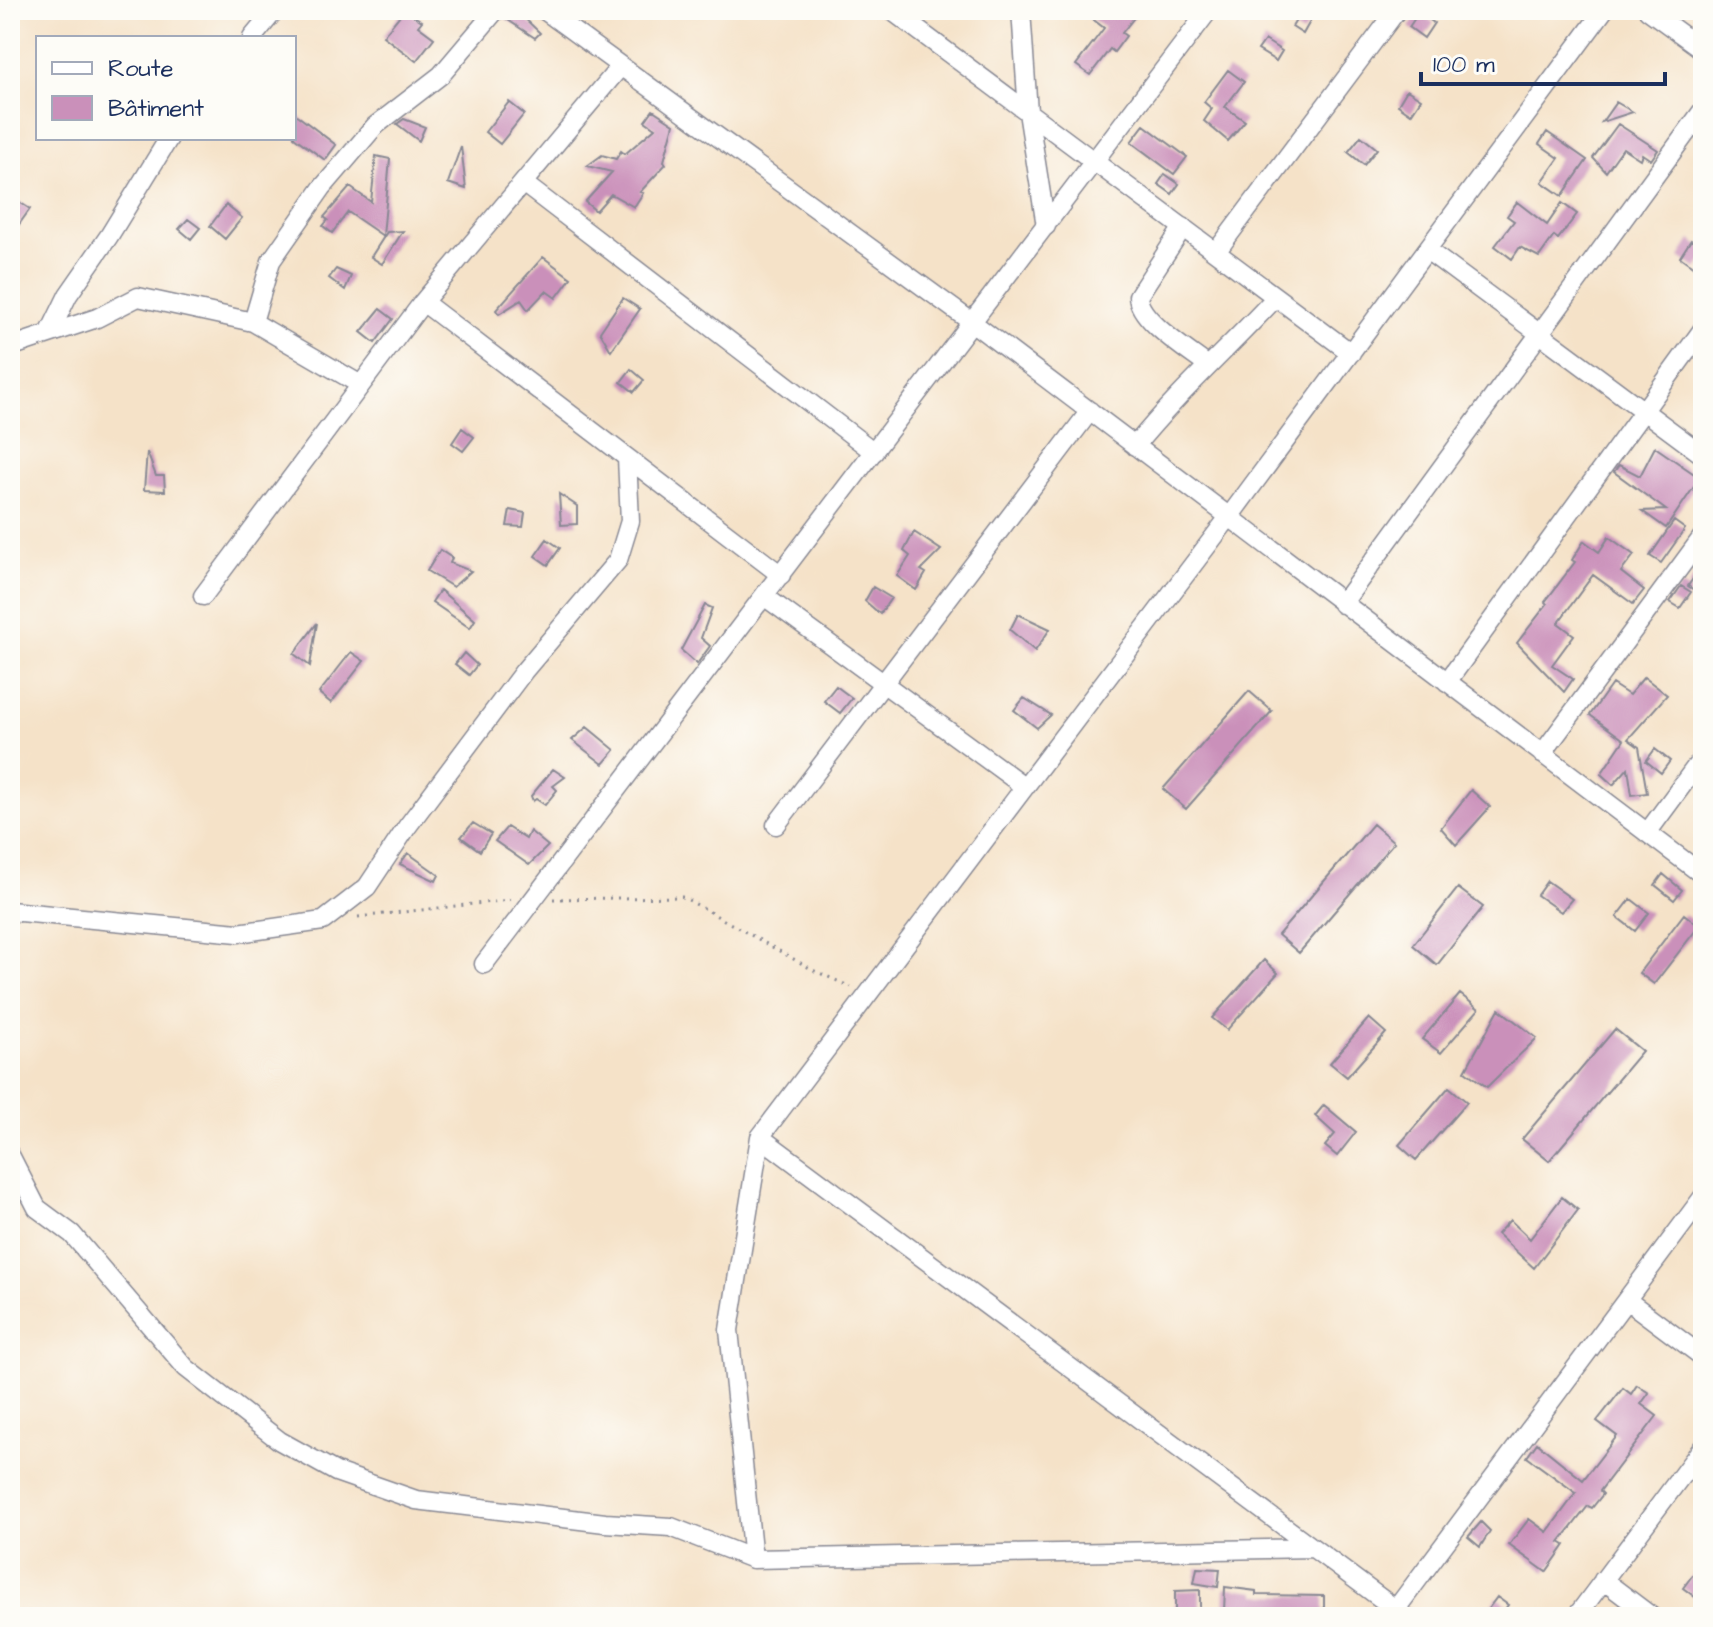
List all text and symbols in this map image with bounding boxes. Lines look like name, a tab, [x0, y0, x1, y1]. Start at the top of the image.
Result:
legend	[36, 36, 296, 140]
scale bar	[1421, 36, 1665, 86]
text: 100 m	[1433, 48, 1495, 82]
text: Route	[108, 52, 174, 86]
text: Bâtiment	[108, 92, 204, 126]

